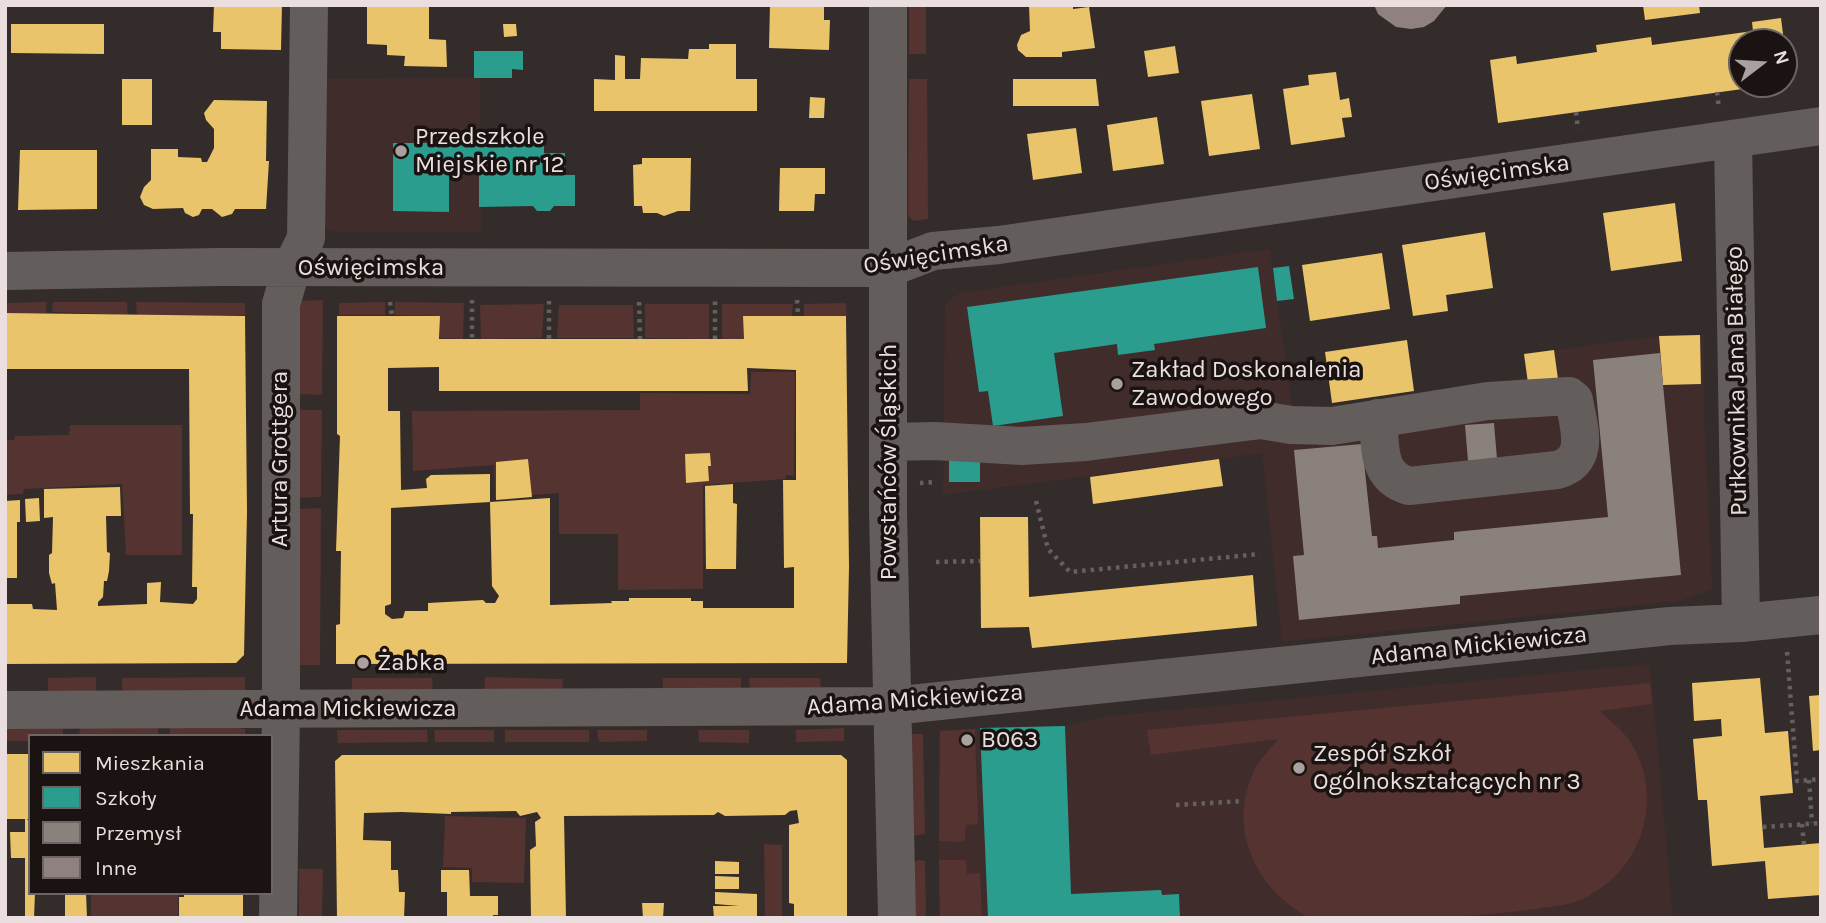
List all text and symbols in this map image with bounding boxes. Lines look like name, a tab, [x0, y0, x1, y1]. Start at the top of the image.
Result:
north arrow	[1728, 28, 1798, 98]
text: N	[1769, 48, 1794, 67]
place label: Przedszkole Miejskie nr 12	[415, 123, 564, 179]
marker: Przedszkole Miejskie nr 12	[393, 143, 409, 159]
street label: Oświęcimska	[1423, 149, 1571, 197]
street label: Oświęcimska	[861, 229, 1011, 281]
street label: Pułkownika Jana Białego	[1720, 246, 1754, 516]
street label: Oświęcimska	[298, 254, 444, 282]
street label: Powstańców Śląskich	[875, 344, 903, 580]
place label: Zakład Doskonalenia Zawodowego	[1131, 356, 1362, 412]
street label: Artura Grottgera	[266, 371, 294, 547]
marker: Zakład Doskonalenia Zawodowego	[1109, 376, 1125, 392]
street label: Adama Mickiewicza	[1370, 620, 1588, 672]
place label: Żabka	[377, 649, 445, 677]
marker: Żabka	[355, 655, 371, 671]
street label: Adama Mickiewicza	[806, 678, 1024, 722]
street label: Adama Mickiewicza	[240, 695, 456, 723]
place label: B063	[981, 726, 1038, 754]
marker: B063	[959, 732, 975, 748]
legend	[28, 734, 273, 895]
place label: Zespół Szkół Ogólnokształcących nr 3	[1313, 740, 1581, 796]
text: Mieszkania	[95, 751, 205, 775]
marker: Zespół Szkół Ogólnokształcących nr 3	[1291, 760, 1307, 776]
text: Szkoły	[95, 786, 157, 810]
text: Przemysł	[95, 821, 181, 845]
text: Inne	[95, 856, 137, 880]

